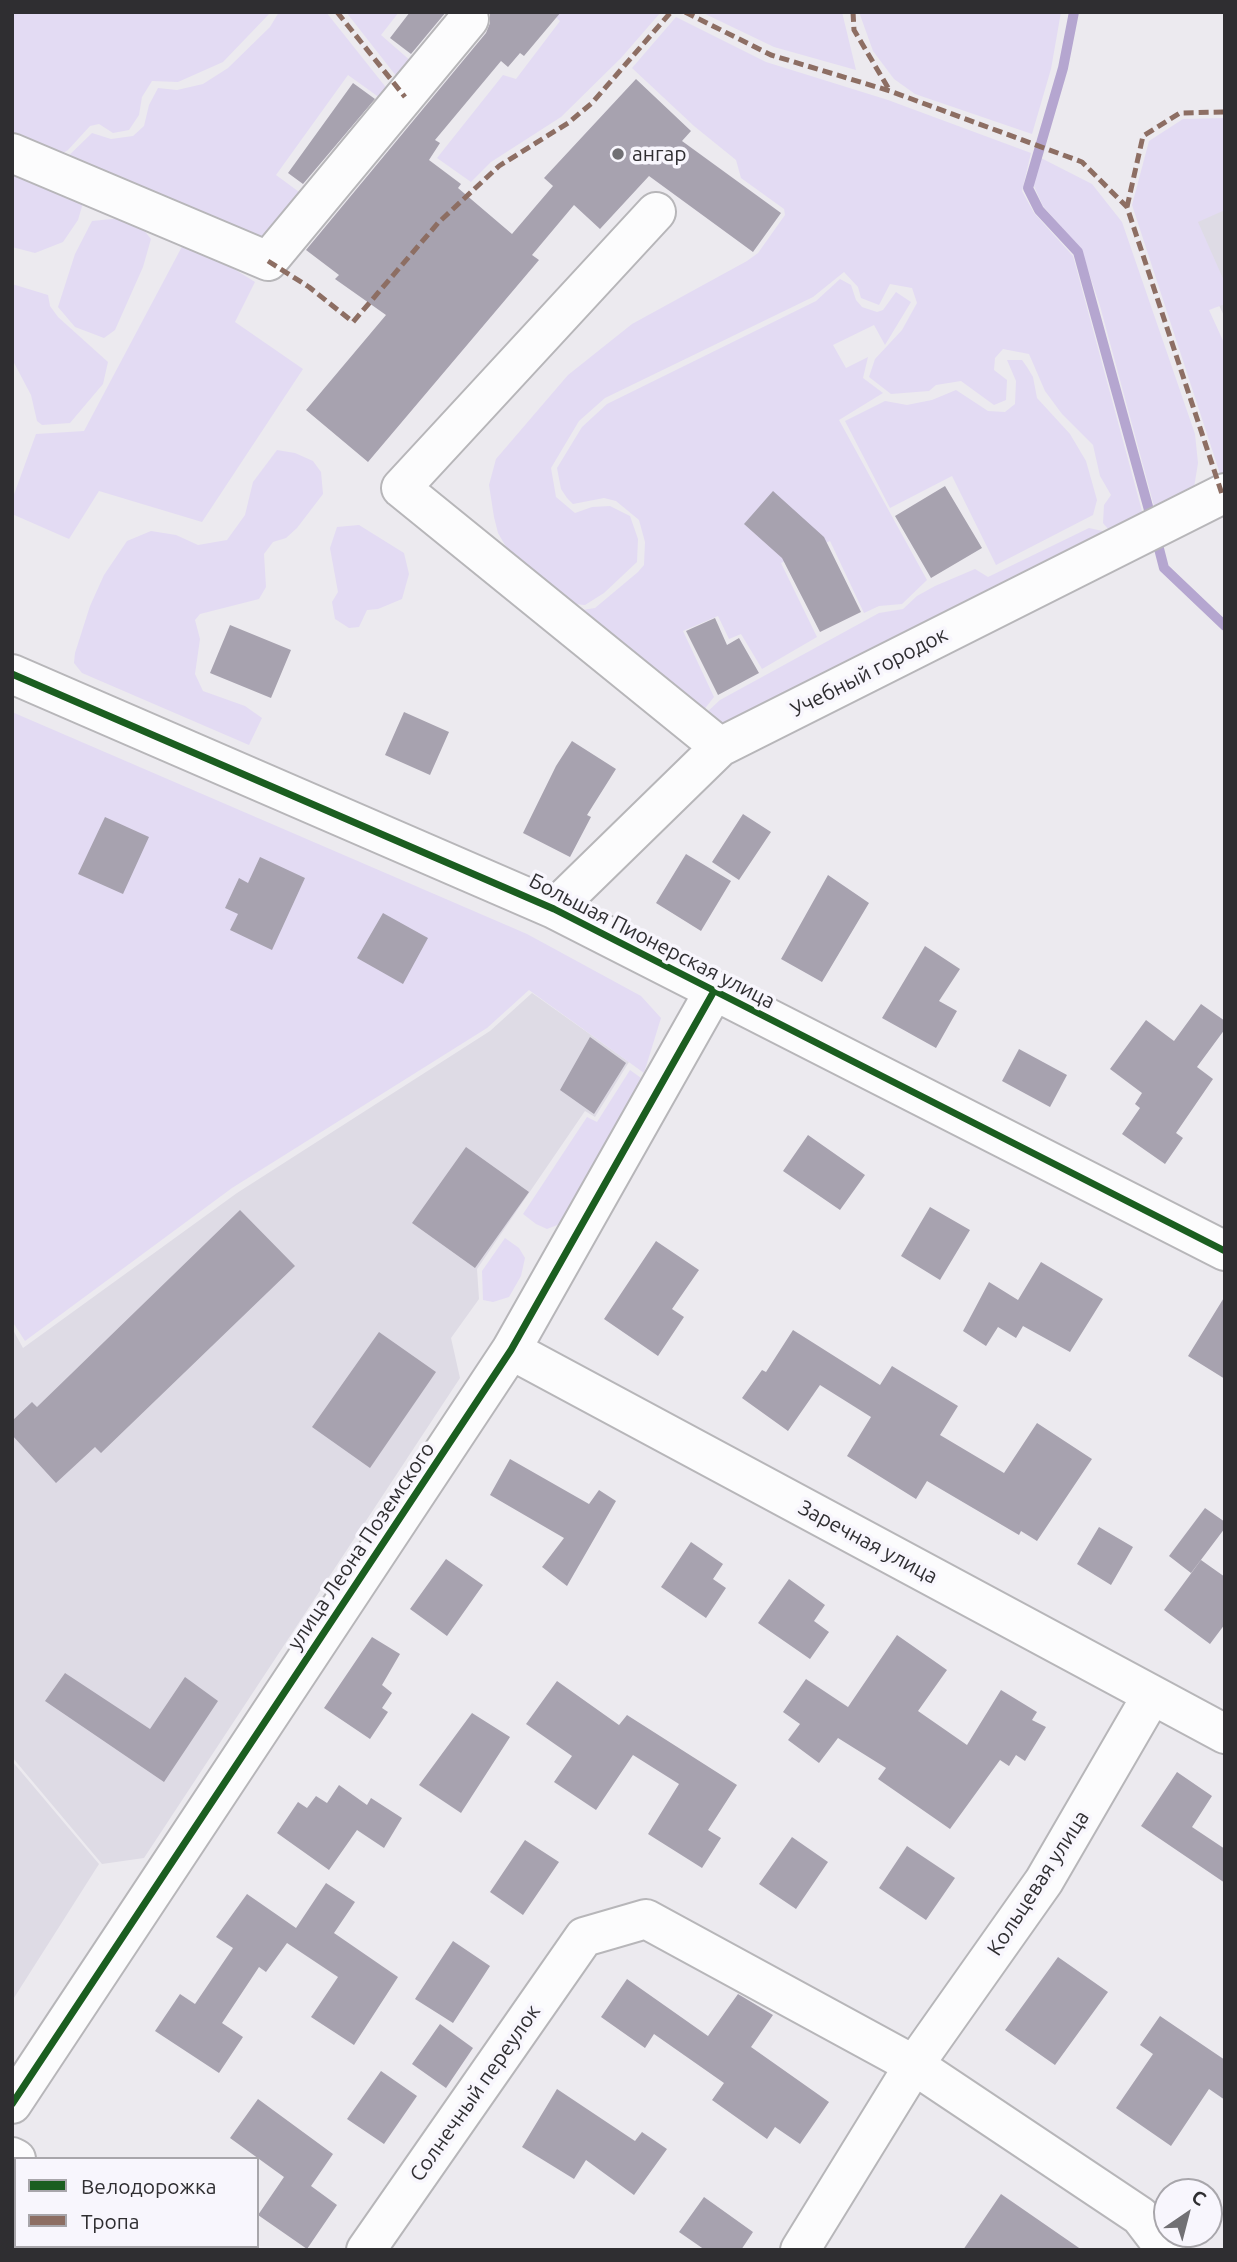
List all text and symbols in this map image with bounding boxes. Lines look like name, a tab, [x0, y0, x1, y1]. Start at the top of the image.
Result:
place label: ангар	[632, 141, 687, 167]
marker: ангар	[610, 146, 626, 162]
street label: Учебный городок	[786, 622, 952, 722]
street label: Большая Пионерская улица	[525, 868, 779, 1014]
street label: улица Леона Поземского	[282, 1437, 440, 1655]
street label: Заречная улица	[794, 1495, 942, 1589]
street label: Кольцевая улица	[982, 1806, 1094, 1960]
street label: Солнечный переулок	[404, 2000, 546, 2186]
legend	[14, 2157, 259, 2248]
text: Велодорожка	[81, 2174, 217, 2198]
north arrow	[1153, 2178, 1223, 2248]
text: С	[1188, 2185, 1210, 2210]
text: Тропа	[81, 2209, 140, 2233]

